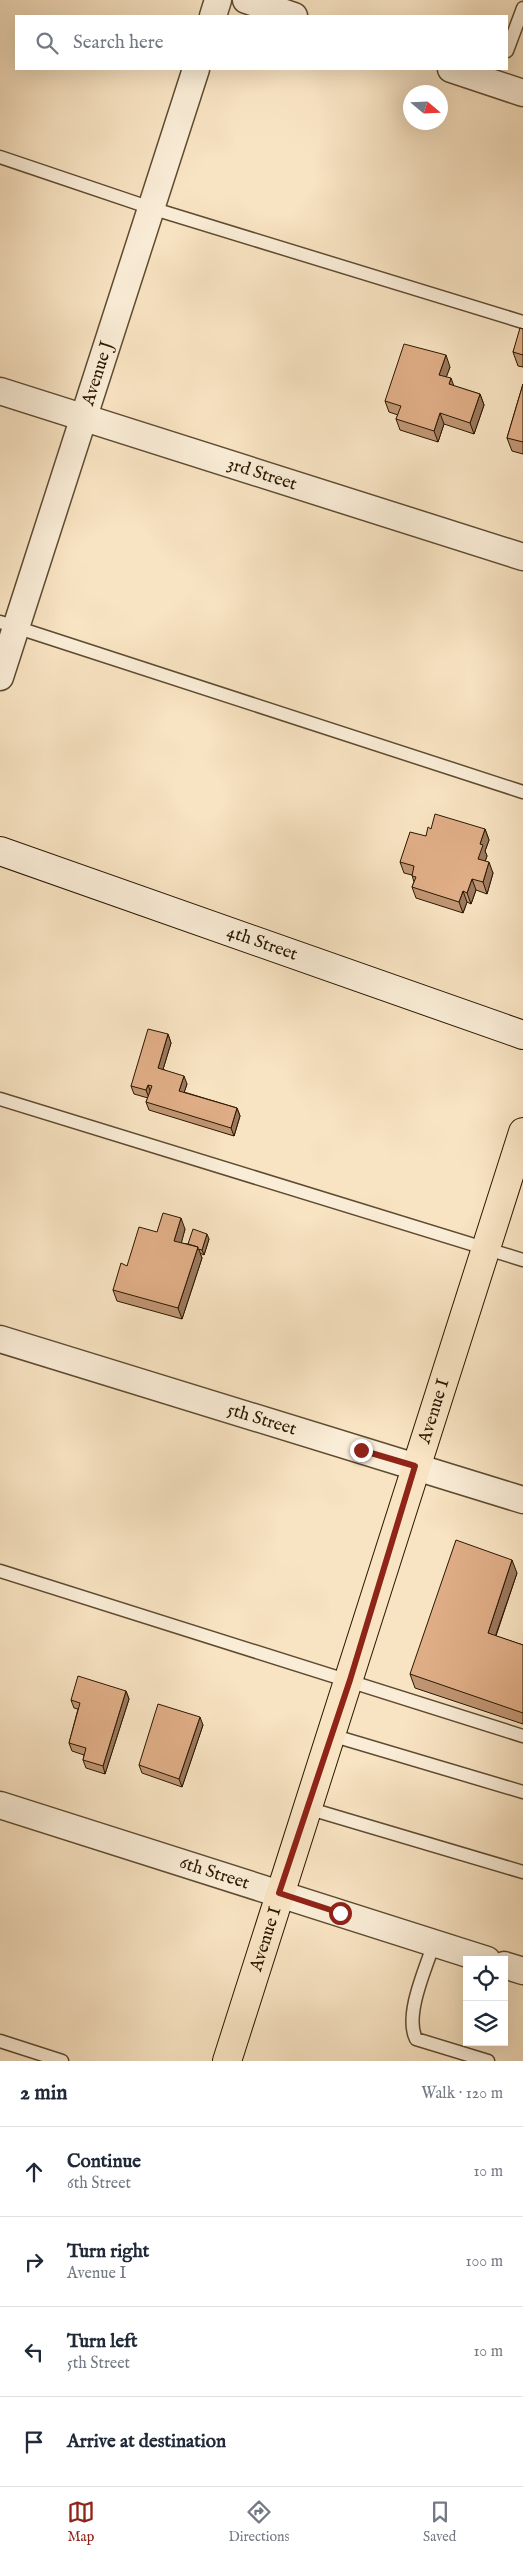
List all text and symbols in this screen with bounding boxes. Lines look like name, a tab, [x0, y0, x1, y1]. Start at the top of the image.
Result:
search box	[15, 15, 508, 70]
icon: search	[33, 29, 61, 57]
text: Search here	[73, 31, 164, 55]
north arrow	[403, 85, 448, 130]
street label: Avenue J	[76, 338, 119, 409]
street label: 3rd Street	[224, 452, 300, 496]
street label: 4th Street	[224, 920, 301, 966]
street label: Avenue I	[413, 1376, 455, 1447]
street label: 5th Street	[225, 1398, 299, 1441]
route end	[350, 1439, 373, 1462]
street label: 6th Street	[177, 1851, 252, 1895]
route start	[329, 1902, 352, 1925]
street label: Avenue I	[244, 1904, 287, 1975]
map controls	[463, 1956, 508, 2046]
button: locate	[463, 1956, 508, 2001]
button: layers	[463, 2001, 508, 2046]
text: 2 min	[20, 2080, 67, 2107]
text: Walk · 120 m	[421, 2084, 503, 2104]
text: Continue	[67, 2150, 141, 2174]
icon: ahead	[20, 2158, 48, 2186]
text: 10 m	[473, 2162, 503, 2182]
text: 6th Street	[67, 2174, 131, 2194]
text: Turn right	[67, 2240, 149, 2264]
icon: right	[20, 2248, 48, 2276]
text: 100 m	[466, 2252, 503, 2272]
text: Avenue I	[67, 2264, 126, 2284]
text: Turn left	[67, 2330, 138, 2354]
icon: left	[20, 2338, 48, 2366]
text: 10 m	[473, 2342, 503, 2362]
text: 5th Street	[67, 2354, 130, 2374]
icon: arrive	[20, 2428, 48, 2456]
text: Arrive at destination	[67, 2430, 226, 2454]
tab: Map	[67, 2498, 95, 2546]
tab: Directions	[228, 2498, 289, 2546]
tab: Saved	[423, 2498, 456, 2546]

